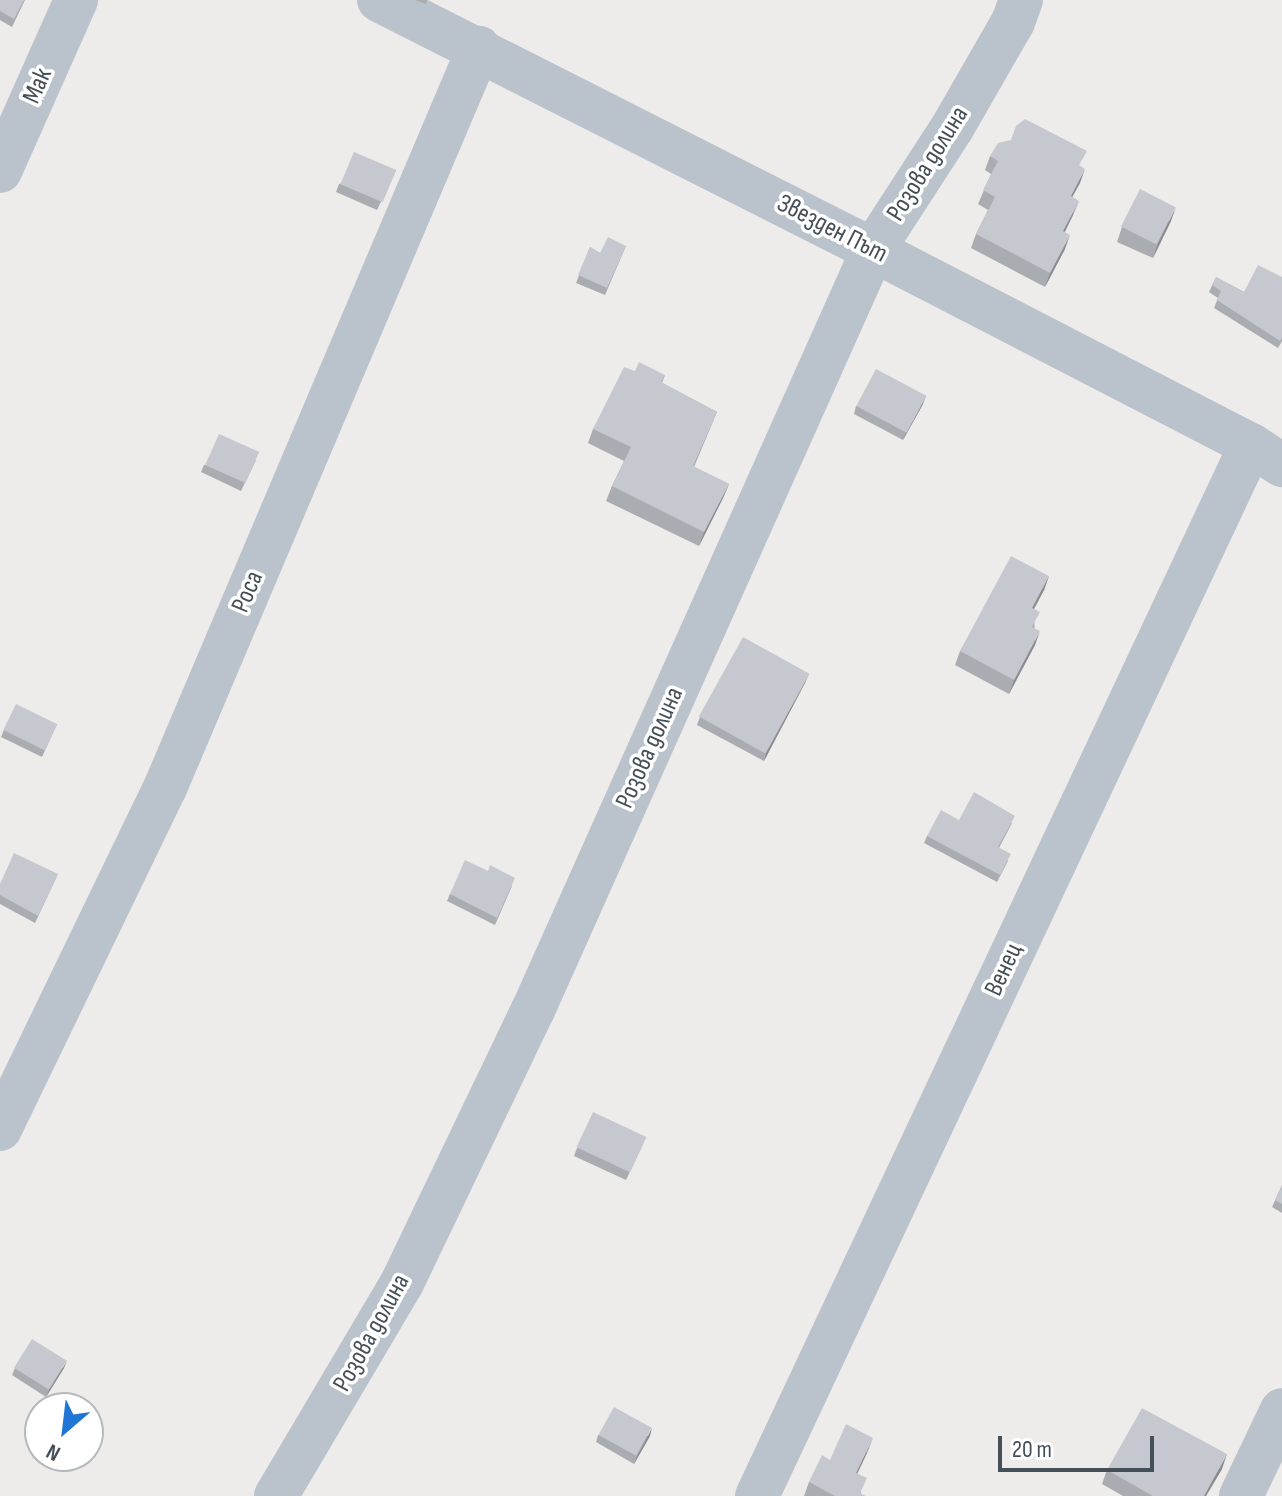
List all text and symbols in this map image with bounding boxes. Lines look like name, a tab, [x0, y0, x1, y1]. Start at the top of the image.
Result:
street label: Мак	[17, 64, 59, 108]
street label: Розова долина	[881, 101, 975, 227]
street label: Звезден Път	[772, 188, 892, 270]
street label: Роса	[225, 567, 271, 617]
street label: Розова долина	[609, 683, 691, 813]
street label: Венец	[978, 939, 1030, 1001]
street label: Розова долина	[327, 1269, 417, 1397]
north arrow	[24, 1392, 104, 1472]
scale bar	[1002, 1420, 1158, 1470]
text: 20 m	[1012, 1435, 1052, 1464]
text: N	[42, 1437, 65, 1467]

